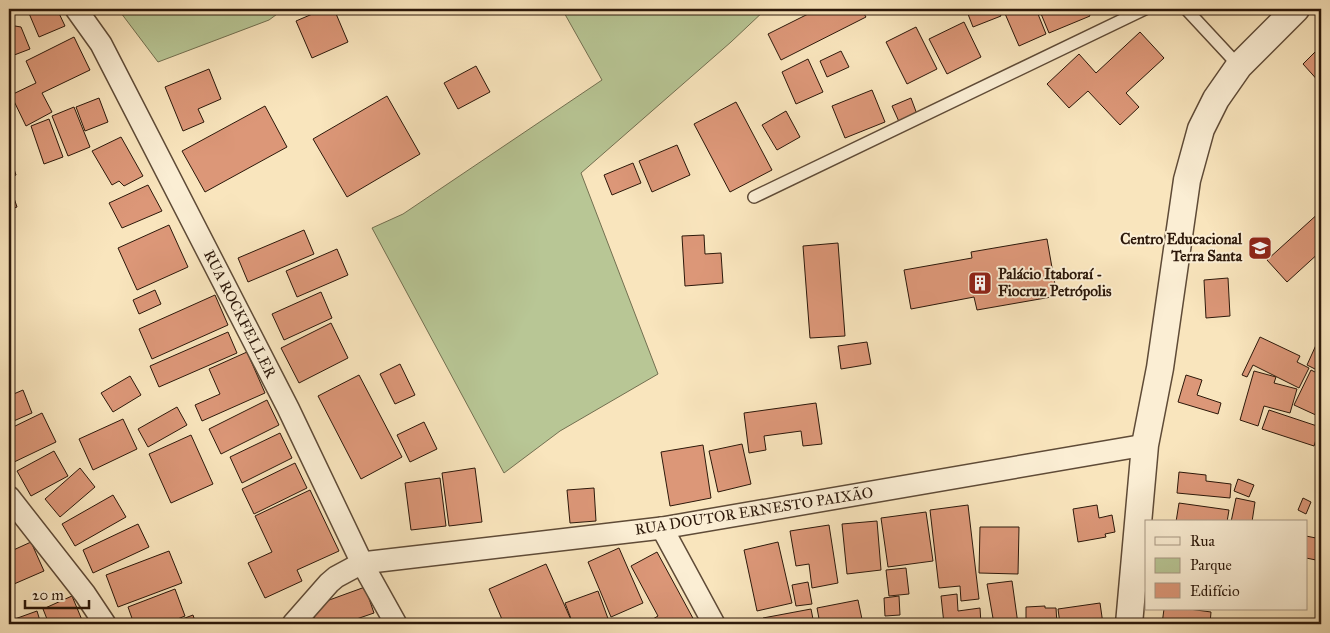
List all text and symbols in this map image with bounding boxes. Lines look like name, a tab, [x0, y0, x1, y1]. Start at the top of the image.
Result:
place label: Centro Educacional Terra Santa	[1120, 230, 1243, 265]
school or university icon: Centro Educacional Terra Santa	[1247, 235, 1273, 261]
street label: RUA ROCKFELLER	[200, 247, 280, 381]
place label: Palácio Itaboraí - Fiocruz Petrópolis	[998, 265, 1112, 301]
building icon: Palácio Itaboraí - Fiocruz Petrópolis	[967, 270, 993, 296]
street label: RUA DOUTOR ERNESTO PAIXÃO	[634, 483, 874, 539]
legend	[1145, 520, 1308, 610]
text: Rua	[1190, 532, 1215, 550]
text: Parque	[1190, 556, 1232, 575]
scale bar	[25, 578, 89, 610]
text: Edifício	[1190, 582, 1240, 600]
text: 20 m	[32, 586, 64, 604]

